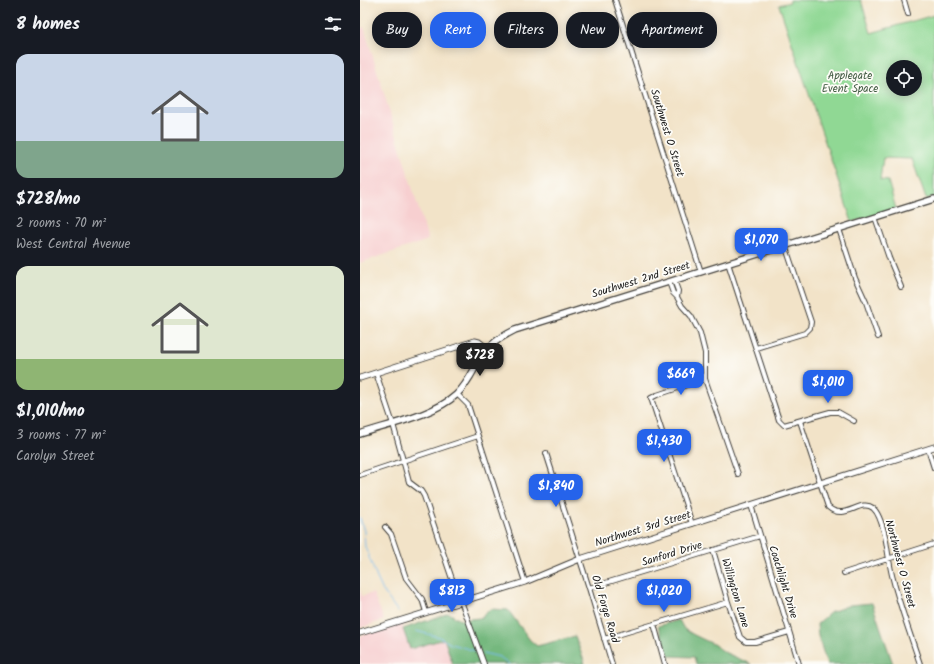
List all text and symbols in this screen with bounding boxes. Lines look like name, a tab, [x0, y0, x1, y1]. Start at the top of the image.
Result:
text: 8 homes	[16, 11, 80, 38]
chip: Buy	[372, 12, 422, 48]
chip: Rent	[430, 12, 486, 48]
chip: Filters	[494, 12, 558, 48]
chip: New	[566, 12, 619, 48]
chip: Apartment	[627, 12, 717, 48]
icon: filters	[322, 13, 344, 35]
map controls	[886, 60, 922, 96]
button: locate	[886, 60, 922, 96]
park label: Applegate Event Space	[822, 67, 878, 98]
icon: home	[144, 80, 216, 152]
street label: Southwest O Street	[645, 87, 689, 180]
text: $728/mo	[16, 186, 81, 213]
text: 2 rooms · 70 m²	[16, 213, 106, 234]
pin: $1,070	[728, 228, 794, 262]
text: $1,070	[744, 230, 778, 251]
text: West Central Avenue	[16, 234, 130, 255]
street label: Southwest 2nd Street	[590, 256, 693, 304]
icon: home	[144, 292, 216, 364]
pin: $728	[456, 343, 504, 377]
text: $728	[465, 345, 495, 366]
pin: $669	[657, 362, 705, 396]
text: $669	[667, 364, 695, 385]
pin: $1,010	[795, 370, 861, 404]
text: $1,010	[812, 372, 844, 393]
text: $1,010/mo	[16, 398, 85, 425]
text: 3 rooms · 77 m²	[16, 425, 106, 446]
pin: $1,430	[631, 429, 697, 463]
text: $1,430	[646, 431, 682, 452]
text: Carolyn Street	[16, 446, 94, 467]
pin: $1,840	[523, 474, 589, 508]
text: $1,840	[538, 476, 574, 497]
street label: Northwest 3rd Street	[593, 506, 694, 552]
street label: Northwest O Street	[880, 518, 921, 611]
street label: Sanford Drive	[639, 536, 705, 572]
street label: Coachlight Drive	[763, 543, 803, 621]
street label: Willington Lane	[716, 556, 754, 630]
street label: Old Forge Road	[586, 573, 624, 646]
pin: $813	[428, 579, 476, 613]
pin: $1,020	[631, 579, 697, 613]
text: $813	[439, 581, 465, 602]
text: $1,020	[646, 581, 682, 602]

